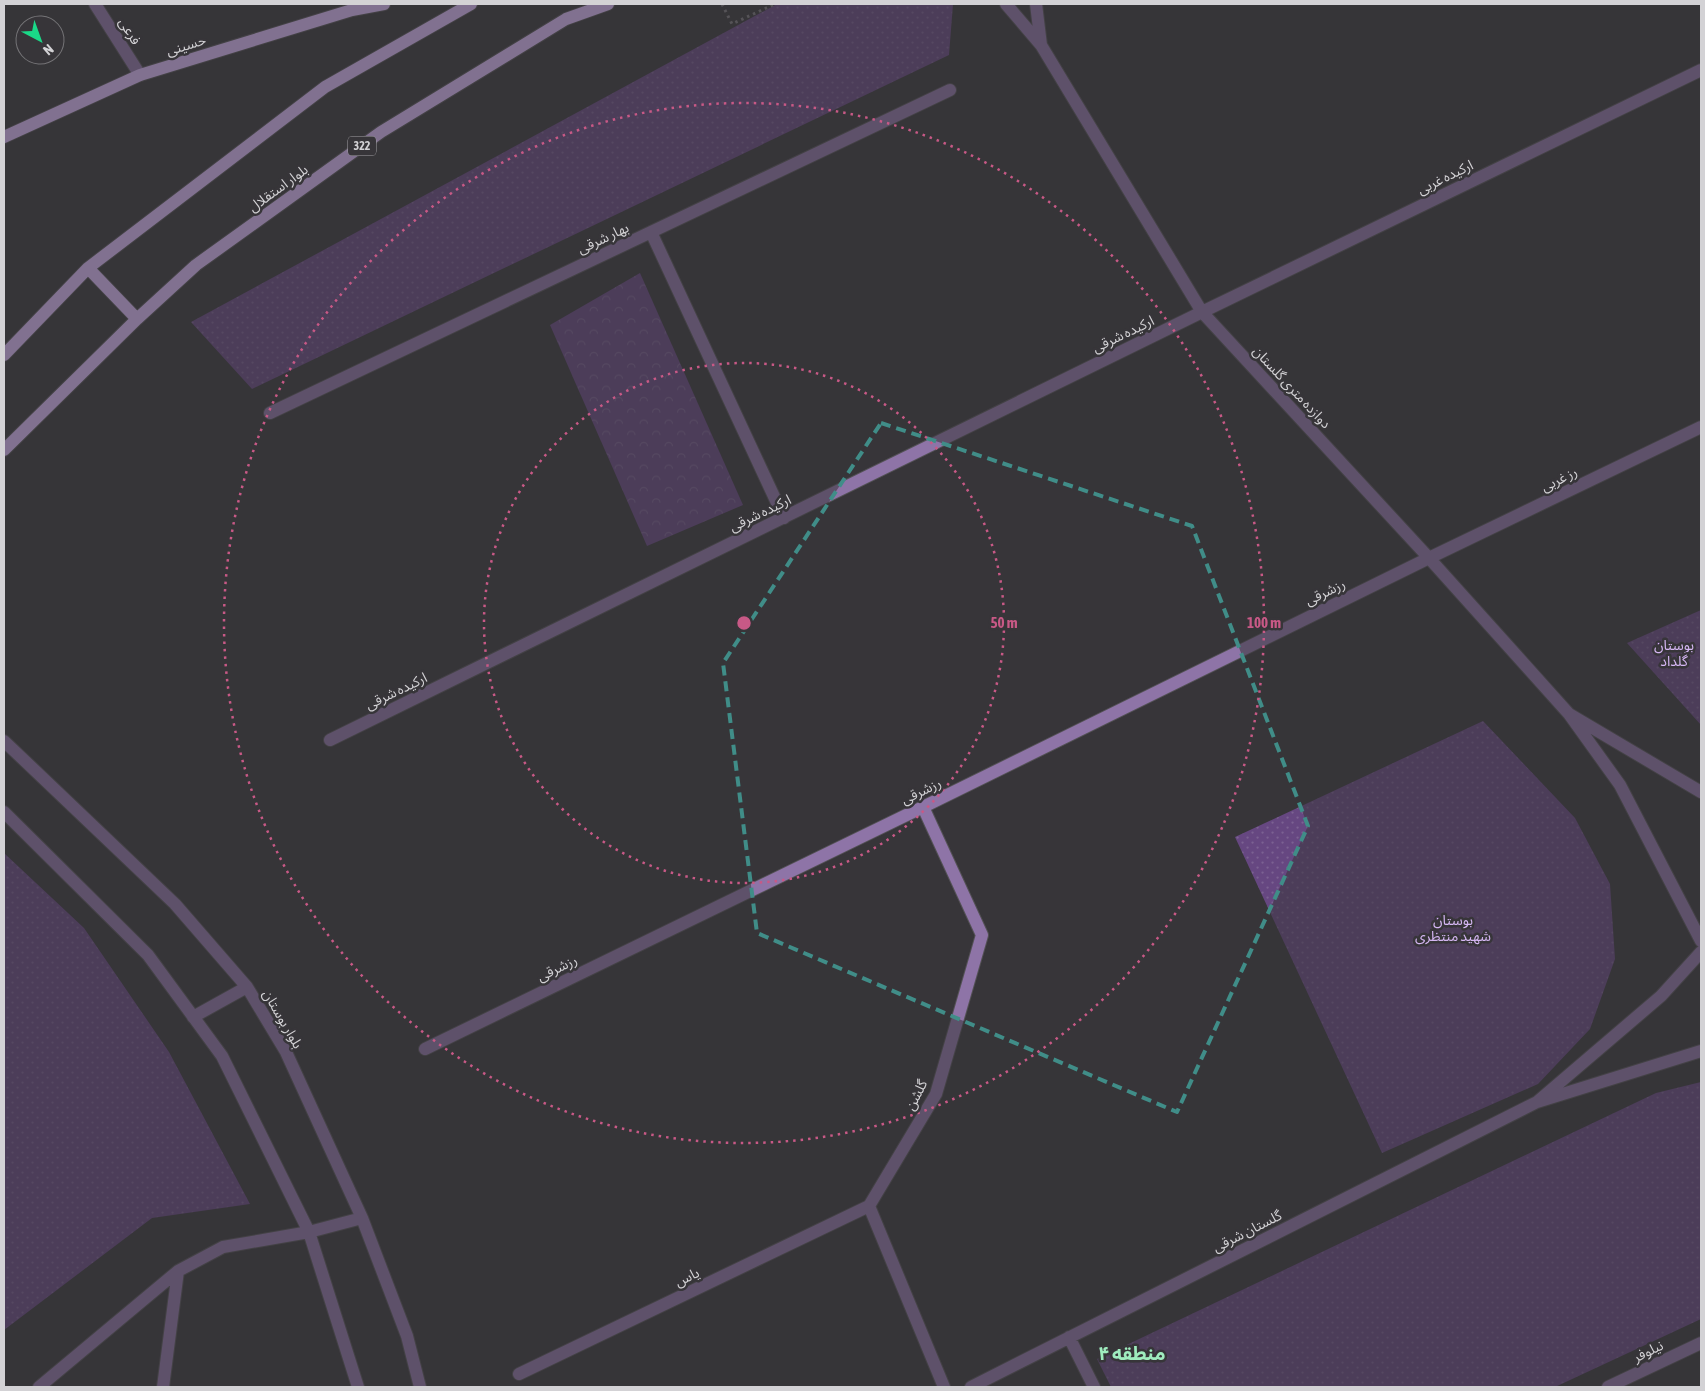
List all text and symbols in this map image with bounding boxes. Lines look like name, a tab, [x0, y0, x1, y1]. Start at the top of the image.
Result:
north arrow	[15, 15, 65, 65]
street label: فرعی	[115, 15, 144, 48]
street label: حسینی	[164, 31, 208, 60]
text: N	[40, 41, 57, 59]
road number: 322	[348, 136, 376, 156]
street label: ارکیده غربی	[1414, 157, 1476, 198]
street label: بلوار استقلال	[245, 161, 312, 216]
street label: بهار شرقی	[575, 219, 632, 258]
street label: ارکیده شرقی	[1090, 312, 1157, 357]
street label: دوازده متری گلستان	[1249, 343, 1334, 432]
street label: رز غربی	[1538, 463, 1580, 496]
street label: ارکیده شرقی	[727, 491, 794, 536]
street label: رزشرقی	[1302, 575, 1348, 609]
centre of rings	[735, 614, 753, 632]
text: 50 m	[991, 614, 1018, 631]
text: 100 m	[1247, 614, 1281, 631]
park label: بوستان گلداد	[1654, 637, 1694, 669]
street label: ارکیده شرقی	[363, 669, 430, 714]
street label: رزشرقی	[898, 774, 944, 808]
park label: بوستان شهید منتظری	[1415, 912, 1491, 945]
street label: رزشرقی	[534, 951, 580, 985]
street label: بلوار بوستان	[259, 987, 306, 1052]
street label: گلشن	[902, 1077, 931, 1113]
street label: گلستان شرقی	[1210, 1207, 1285, 1256]
street label: یاس	[672, 1264, 702, 1291]
street label: نیلوفر	[1629, 1337, 1666, 1366]
district label: منطقه ۴	[1099, 1342, 1165, 1364]

